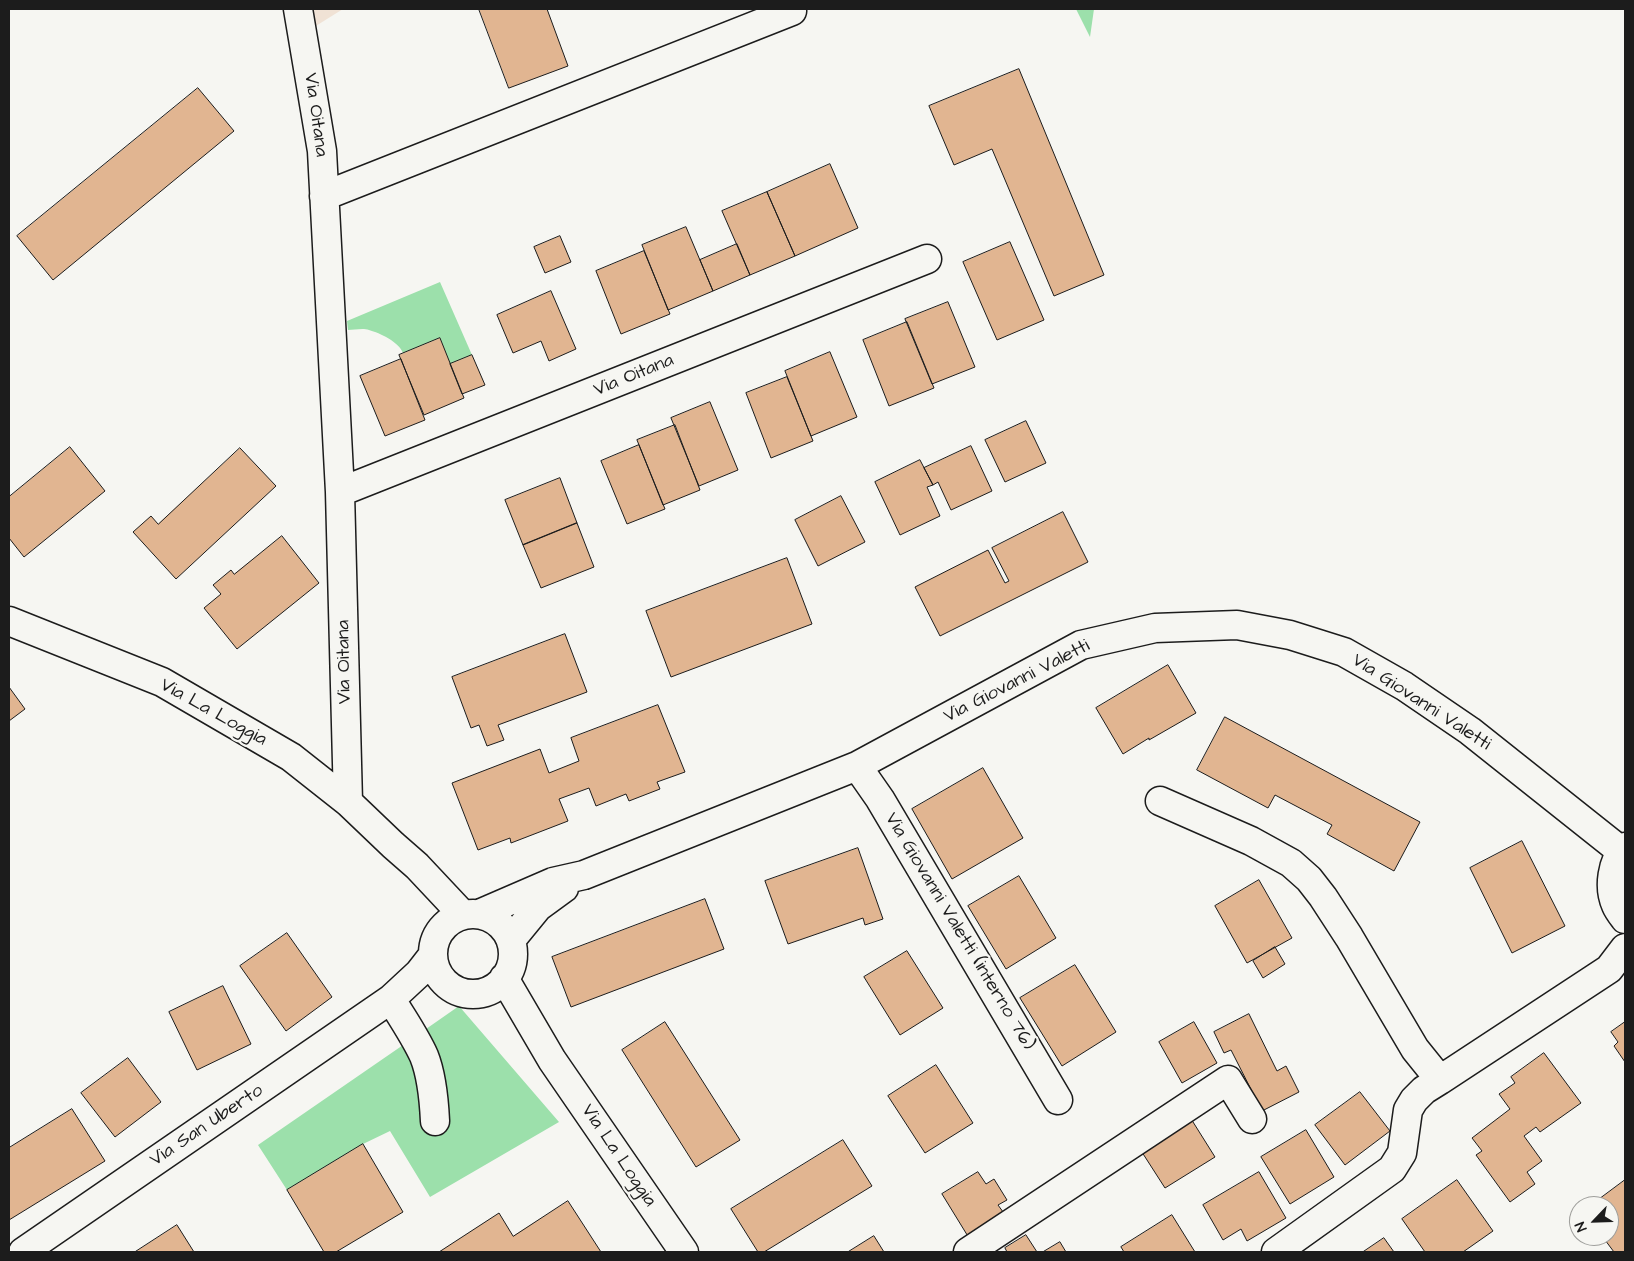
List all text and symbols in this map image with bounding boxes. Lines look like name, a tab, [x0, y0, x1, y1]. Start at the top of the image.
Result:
street label: Via Oitana	[298, 72, 332, 158]
street label: Via Oitana	[591, 350, 677, 402]
street label: Via Oitana	[333, 620, 357, 704]
street label: Via Giovanni Valetti	[940, 635, 1094, 729]
street label: Via Giovanni Valetti	[1347, 650, 1495, 756]
street label: Via La Loggia	[156, 674, 270, 752]
street label: Via Giovanni Valetti (interno 76)	[879, 809, 1039, 1055]
street label: Via San Uberto	[146, 1080, 268, 1172]
street label: Via La Loggia	[575, 1101, 661, 1211]
north arrow	[1569, 1196, 1619, 1246]
text: N	[1570, 1219, 1592, 1235]

